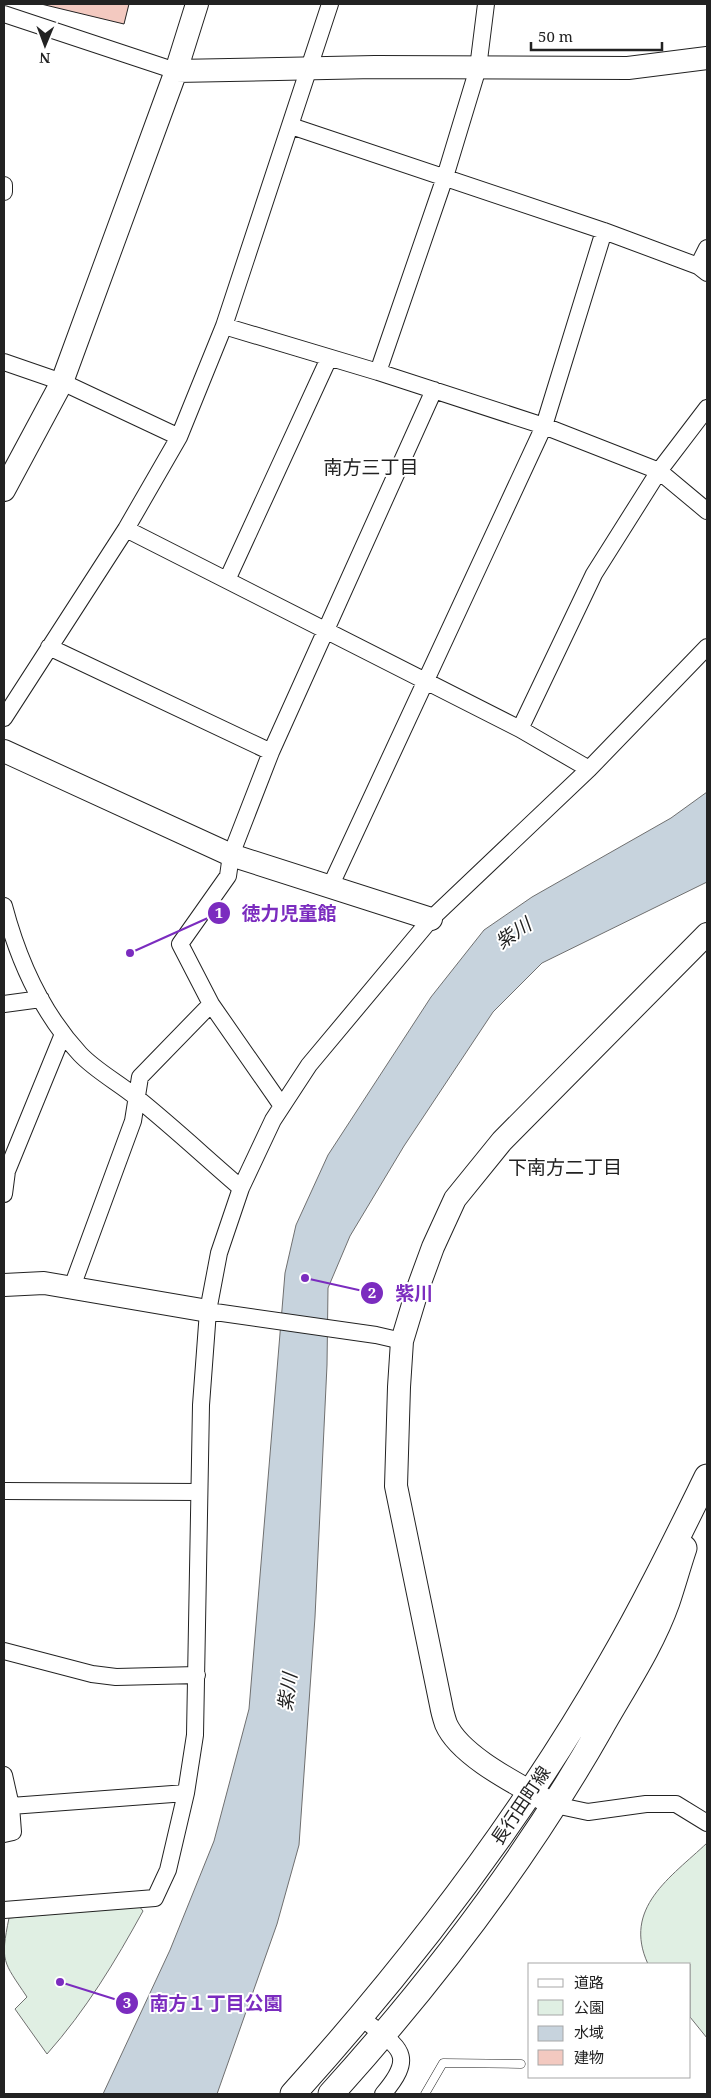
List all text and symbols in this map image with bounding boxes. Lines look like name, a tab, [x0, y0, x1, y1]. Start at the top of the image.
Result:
north arrow	[20, 20, 70, 70]
scale bar	[531, 20, 662, 52]
text: 50 m	[538, 26, 573, 46]
text: N	[39, 49, 50, 68]
district label: 南方三丁目	[323, 454, 419, 480]
callout: 徳力児童館	[206, 896, 346, 930]
text: 徳力児童館	[241, 900, 337, 926]
text: 1	[215, 902, 223, 922]
water label: 紫川	[490, 910, 538, 954]
district label: 下南方二丁目	[508, 1154, 622, 1180]
callout: 紫川	[360, 1276, 443, 1310]
text: 紫川	[395, 1280, 433, 1306]
text: 2	[368, 1282, 376, 1302]
water label: 紫川	[271, 1669, 303, 1713]
street label: 長行田町線	[485, 1761, 555, 1849]
legend	[528, 1963, 691, 2078]
text: 道路	[574, 1972, 604, 1992]
callout: 南方１丁目公園	[114, 1986, 292, 2020]
text: 南方１丁目公園	[149, 1990, 283, 2016]
text: 3	[123, 1992, 131, 2012]
text: 公園	[574, 1997, 604, 2017]
text: 水域	[574, 2022, 604, 2042]
text: 建物	[574, 2047, 604, 2067]

